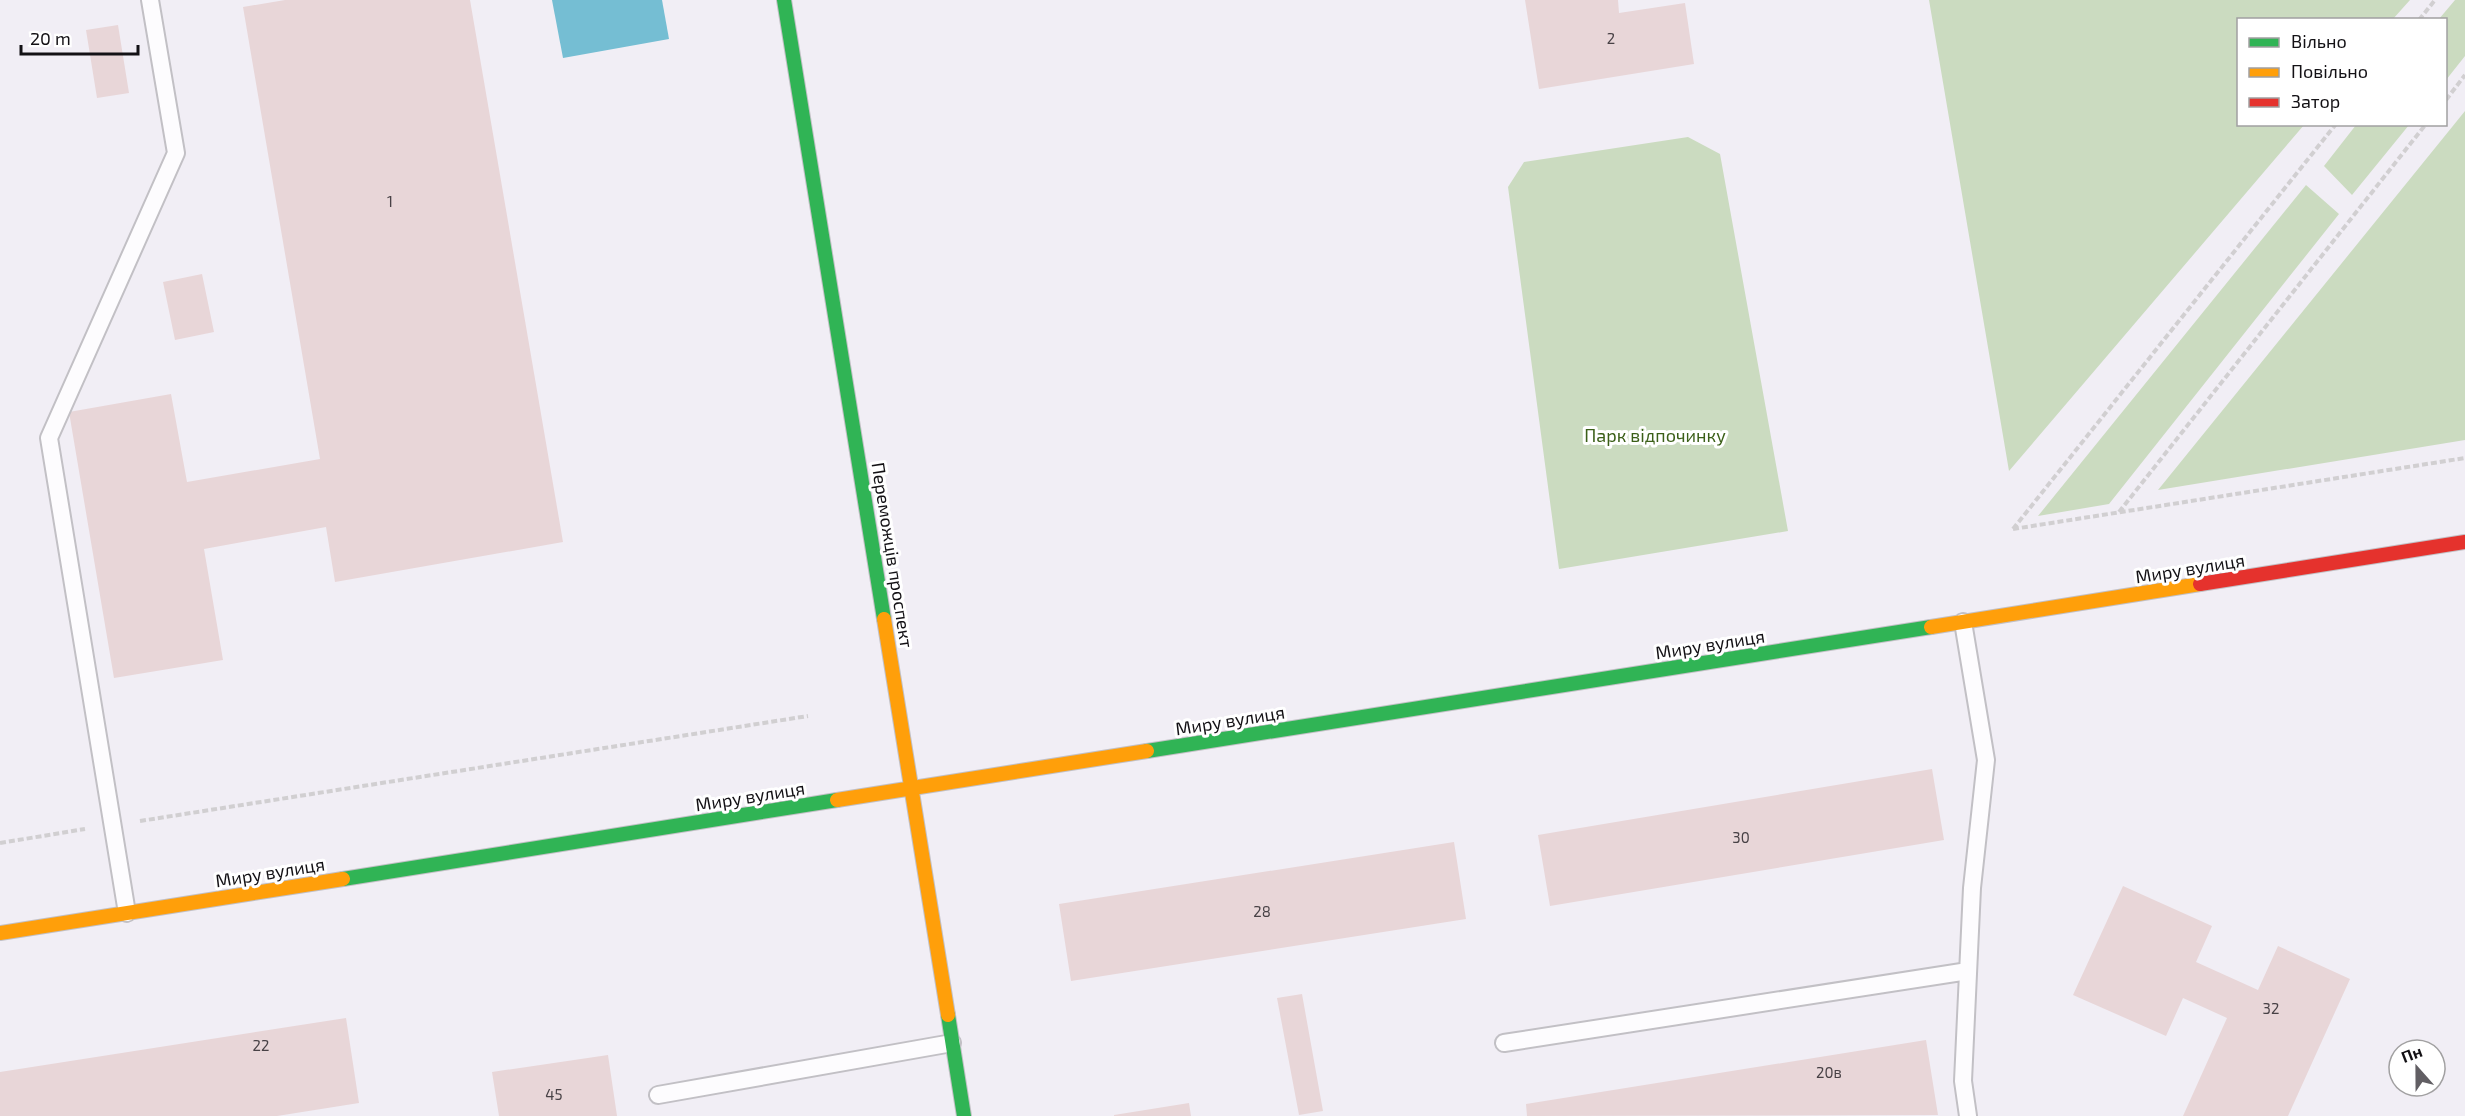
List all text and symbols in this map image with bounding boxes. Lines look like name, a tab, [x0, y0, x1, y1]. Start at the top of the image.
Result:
scale bar	[21, 18, 138, 56]
legend	[2237, 18, 2447, 126]
text: 20 m	[30, 27, 71, 49]
house number: 2	[1607, 29, 1615, 47]
text: Вільно	[2291, 30, 2347, 52]
text: Повільно	[2291, 60, 2368, 82]
text: Затор	[2291, 90, 2340, 112]
house number: 1	[387, 192, 393, 210]
park label: Парк відпочинку	[1584, 424, 1726, 446]
street label: Переможців проспект	[867, 461, 919, 650]
street label: Миру вулиця	[2134, 549, 2246, 587]
street label: Миру вулиця	[1654, 625, 1766, 663]
street label: Миру вулиця	[1174, 701, 1286, 739]
street label: Миру вулиця	[694, 777, 806, 815]
house number: 30	[1732, 828, 1750, 846]
street label: Миру вулиця	[214, 853, 326, 891]
house number: 28	[1253, 902, 1271, 920]
house number: 32	[2263, 999, 2279, 1017]
house number: 22	[253, 1036, 269, 1054]
north arrow	[2387, 1038, 2447, 1098]
text: Пн	[2398, 1041, 2425, 1066]
house number: 20в	[1816, 1063, 1842, 1081]
house number: 45	[545, 1085, 563, 1103]

